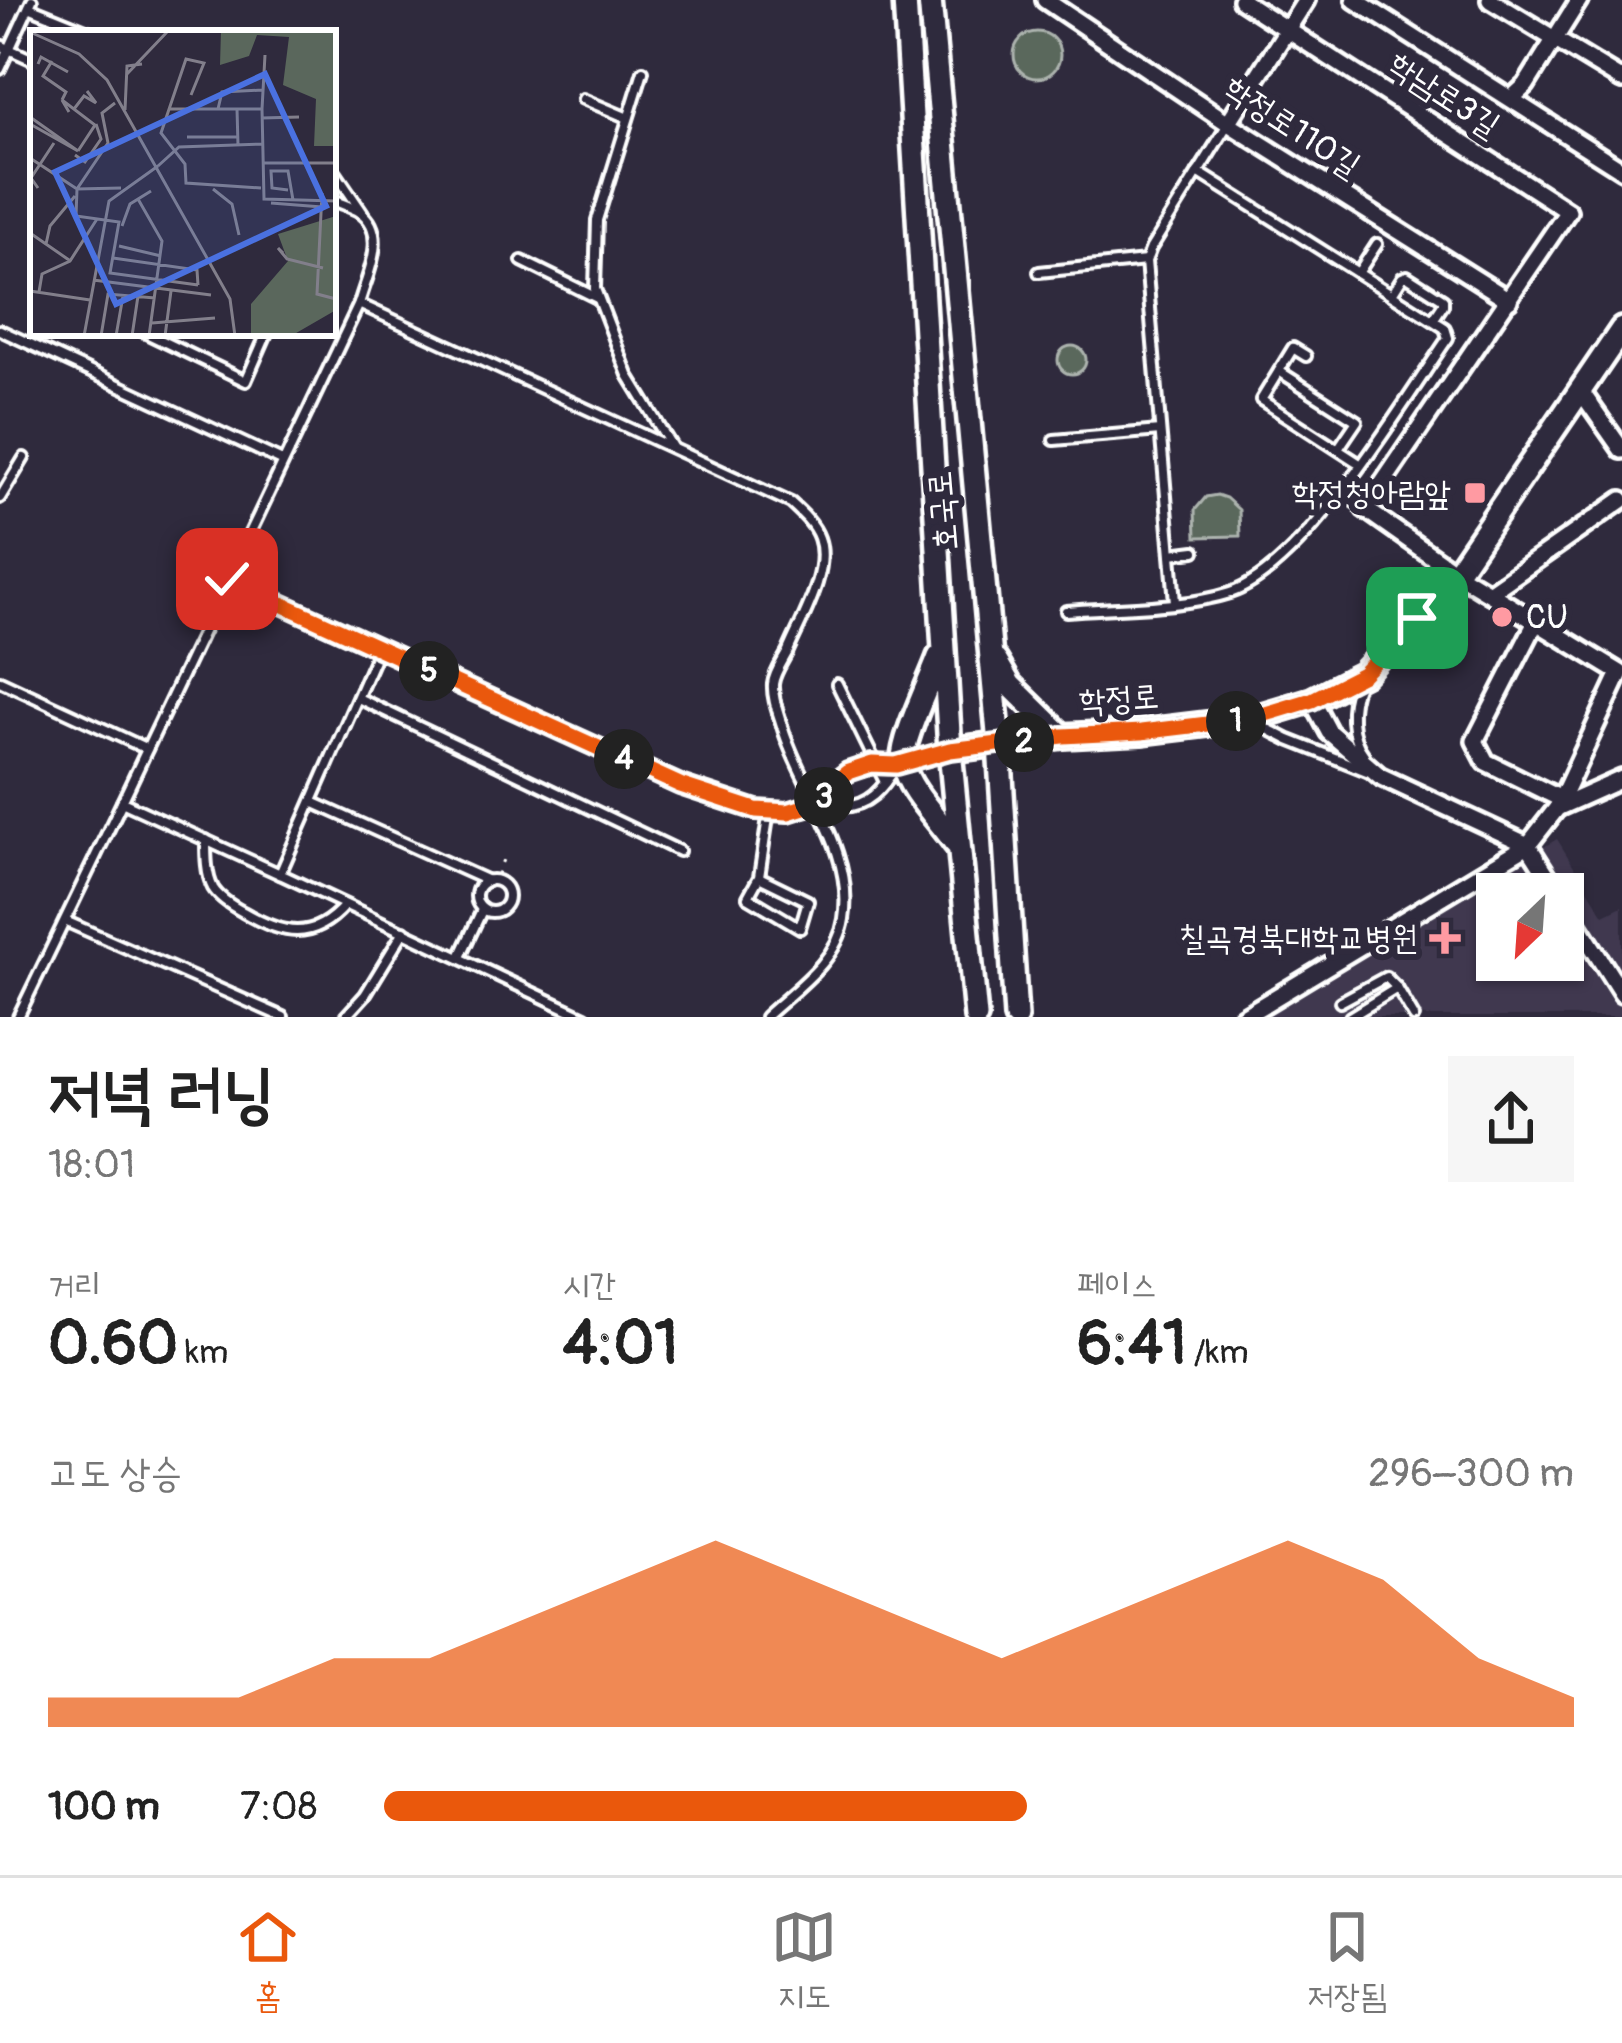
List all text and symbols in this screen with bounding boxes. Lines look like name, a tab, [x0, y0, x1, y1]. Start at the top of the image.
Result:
inset map	[30, 30, 336, 336]
street label: 학남로3길	[1381, 44, 1507, 146]
street label: 학정로110길	[1216, 68, 1368, 186]
street label: 호국로	[919, 470, 967, 552]
place label: 학정청아람앞	[1292, 473, 1451, 514]
marker: 학정청아람앞	[1462, 480, 1488, 506]
pin	[176, 528, 278, 630]
icon: check	[194, 546, 260, 612]
pin	[1366, 567, 1468, 669]
icon: arrive	[1384, 585, 1450, 651]
place label: CU	[1526, 597, 1568, 638]
marker: CU	[1489, 604, 1515, 630]
pin: 5	[399, 641, 459, 701]
text: 5	[420, 650, 438, 691]
street label: 학정로	[1078, 676, 1160, 722]
pin: 1	[1206, 691, 1266, 751]
text: 1	[1230, 700, 1242, 741]
pin: 2	[994, 712, 1054, 772]
text: 2	[1015, 721, 1033, 762]
pin: 4	[594, 729, 654, 789]
text: 4	[614, 738, 634, 779]
pin: 3	[794, 767, 854, 827]
text: 3	[815, 776, 833, 817]
north arrow	[1476, 873, 1584, 981]
map controls	[1476, 873, 1584, 981]
place label: 칠곡경북대학교병원	[1179, 918, 1418, 959]
marker: 칠곡경북대학교병원	[1429, 922, 1461, 954]
text: 저녁 러닝	[48, 1053, 275, 1136]
button: share	[1448, 1056, 1574, 1182]
text: 18:01	[48, 1140, 135, 1189]
text: 거리	[48, 1265, 101, 1306]
text: 시간	[563, 1265, 616, 1306]
text: 페이스	[1077, 1265, 1157, 1306]
text: 0.60	[48, 1307, 178, 1382]
text: 4:01	[563, 1307, 678, 1382]
text: 6:41	[1077, 1307, 1187, 1382]
text: km	[178, 1332, 228, 1373]
text: /km	[1187, 1332, 1249, 1373]
text: 고도 상승	[48, 1449, 182, 1498]
text: 296–300 m	[1368, 1449, 1574, 1498]
text: 100 m	[48, 1782, 160, 1831]
text: 7:08	[240, 1782, 317, 1831]
tab: 홈	[235, 1904, 301, 2018]
tab: 지도	[771, 1904, 837, 2018]
tab: 저장됨	[1307, 1904, 1387, 2018]

